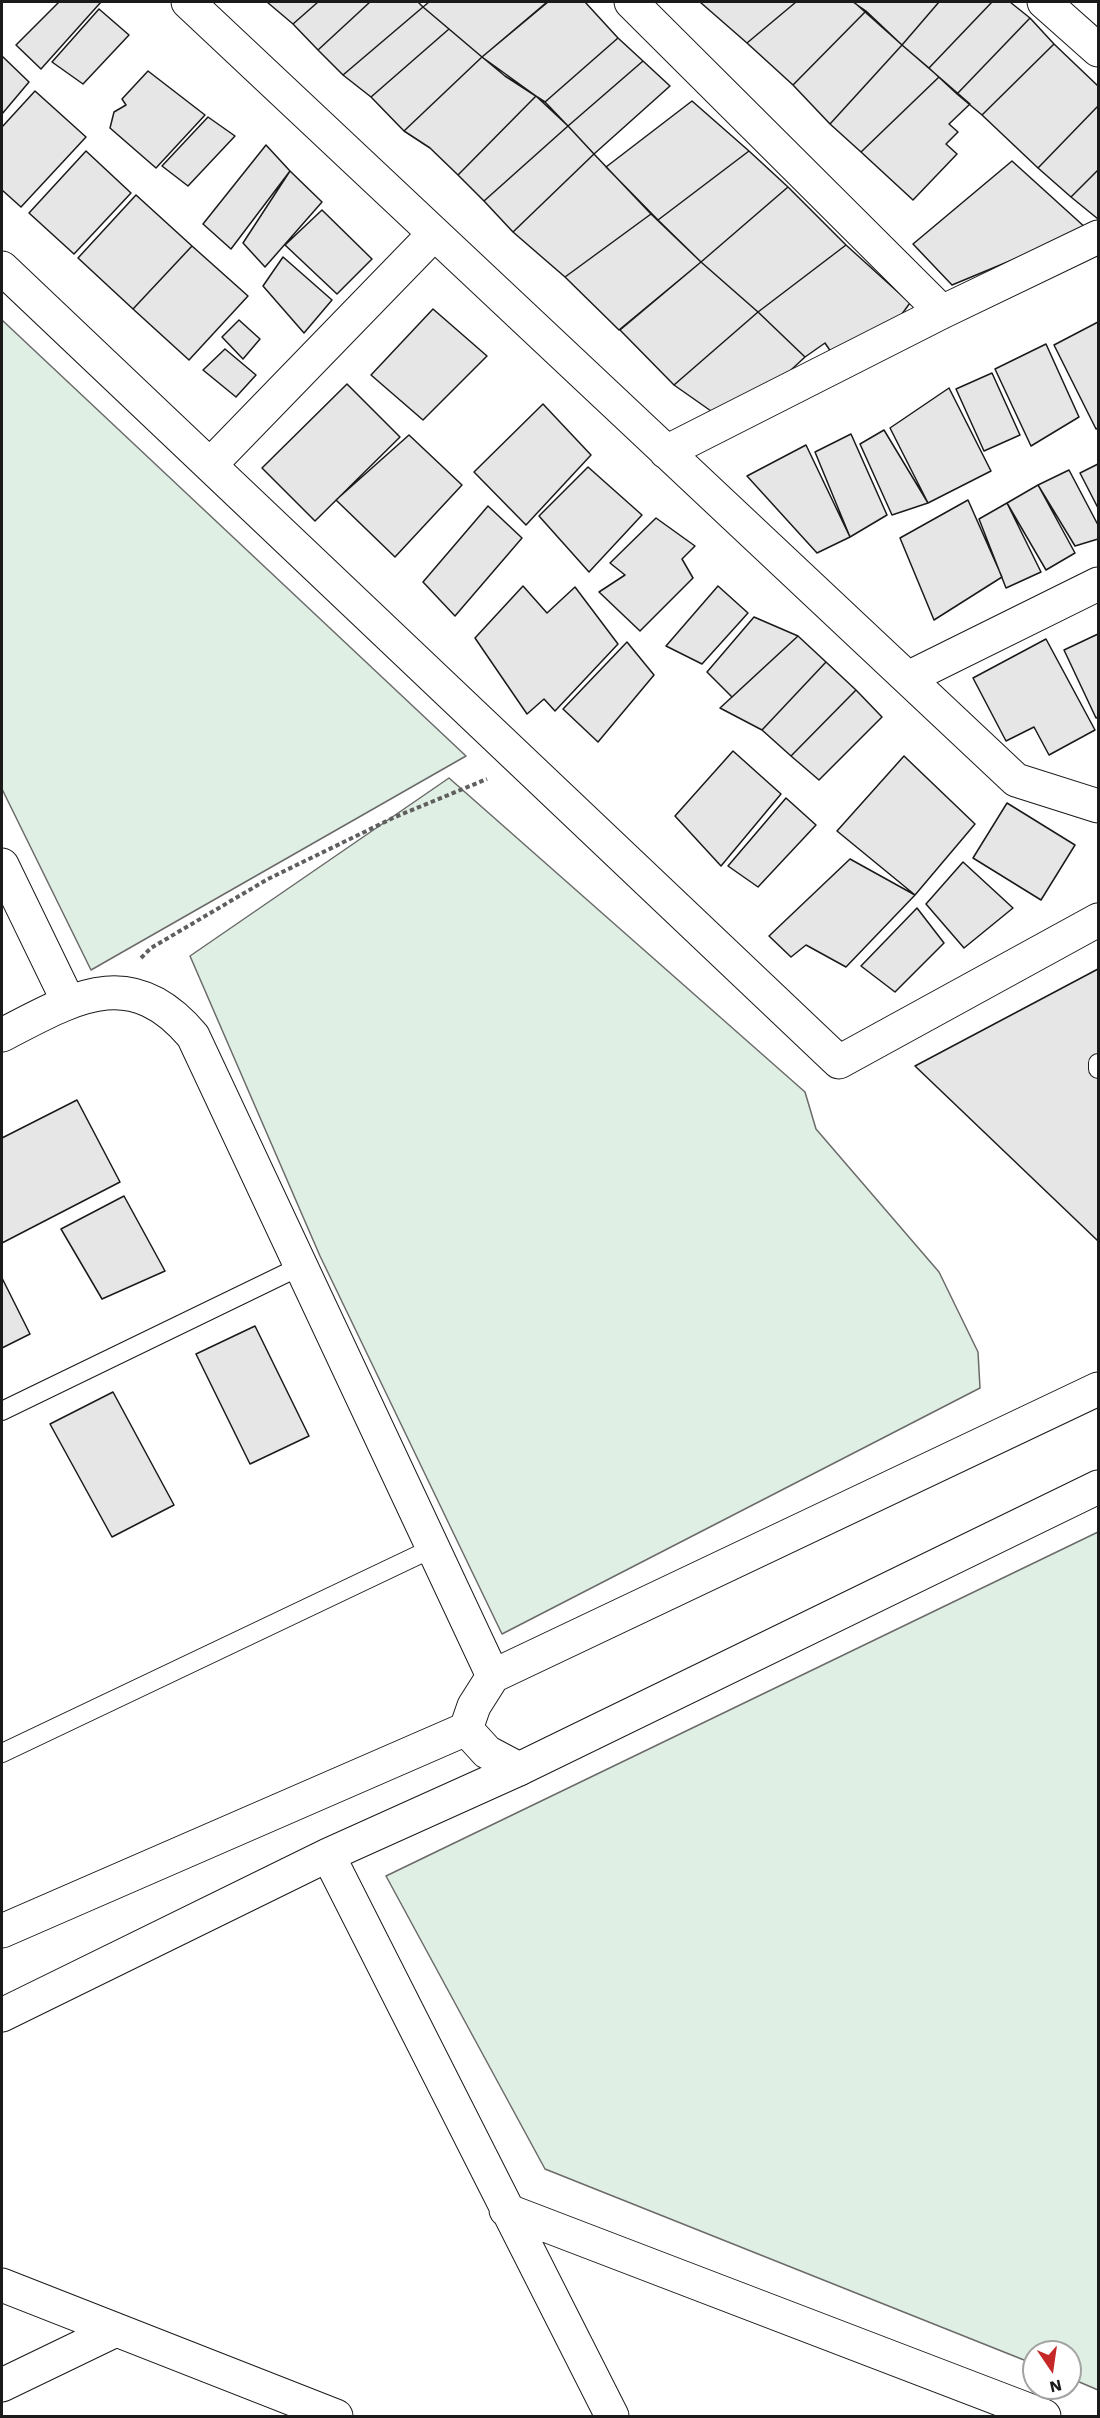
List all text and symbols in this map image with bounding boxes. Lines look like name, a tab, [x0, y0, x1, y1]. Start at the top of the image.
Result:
north arrow	[1022, 2340, 1082, 2400]
text: N	[1048, 2375, 1064, 2397]

